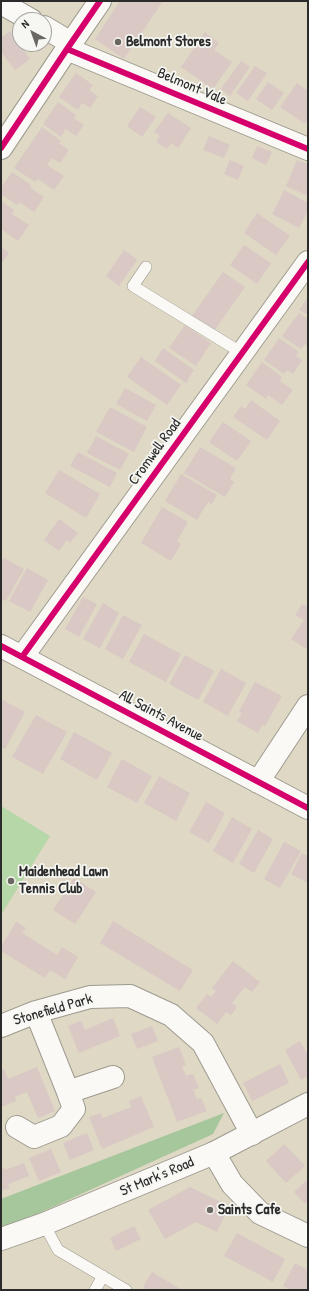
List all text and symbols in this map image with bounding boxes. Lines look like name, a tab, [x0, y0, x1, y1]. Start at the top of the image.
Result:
north arrow	[12, 12, 52, 52]
text: N	[18, 16, 32, 31]
place label: Belmont Stores	[126, 33, 211, 51]
marker: Belmont Stores	[113, 37, 123, 47]
street label: Belmont Vale	[155, 64, 229, 110]
street label: Cromwell Road	[125, 415, 185, 489]
street label: All Saints Avenue	[116, 686, 206, 746]
place label: Maidenhead Lawn Tennis Club	[19, 863, 108, 898]
marker: Maidenhead Lawn Tennis Club	[6, 876, 16, 886]
street label: Stonefield Park	[11, 990, 95, 1030]
street label: St Mark's Road	[117, 1153, 197, 1201]
place label: Saints Cafe	[218, 1201, 281, 1219]
marker: Saints Cafe	[205, 1205, 215, 1215]

